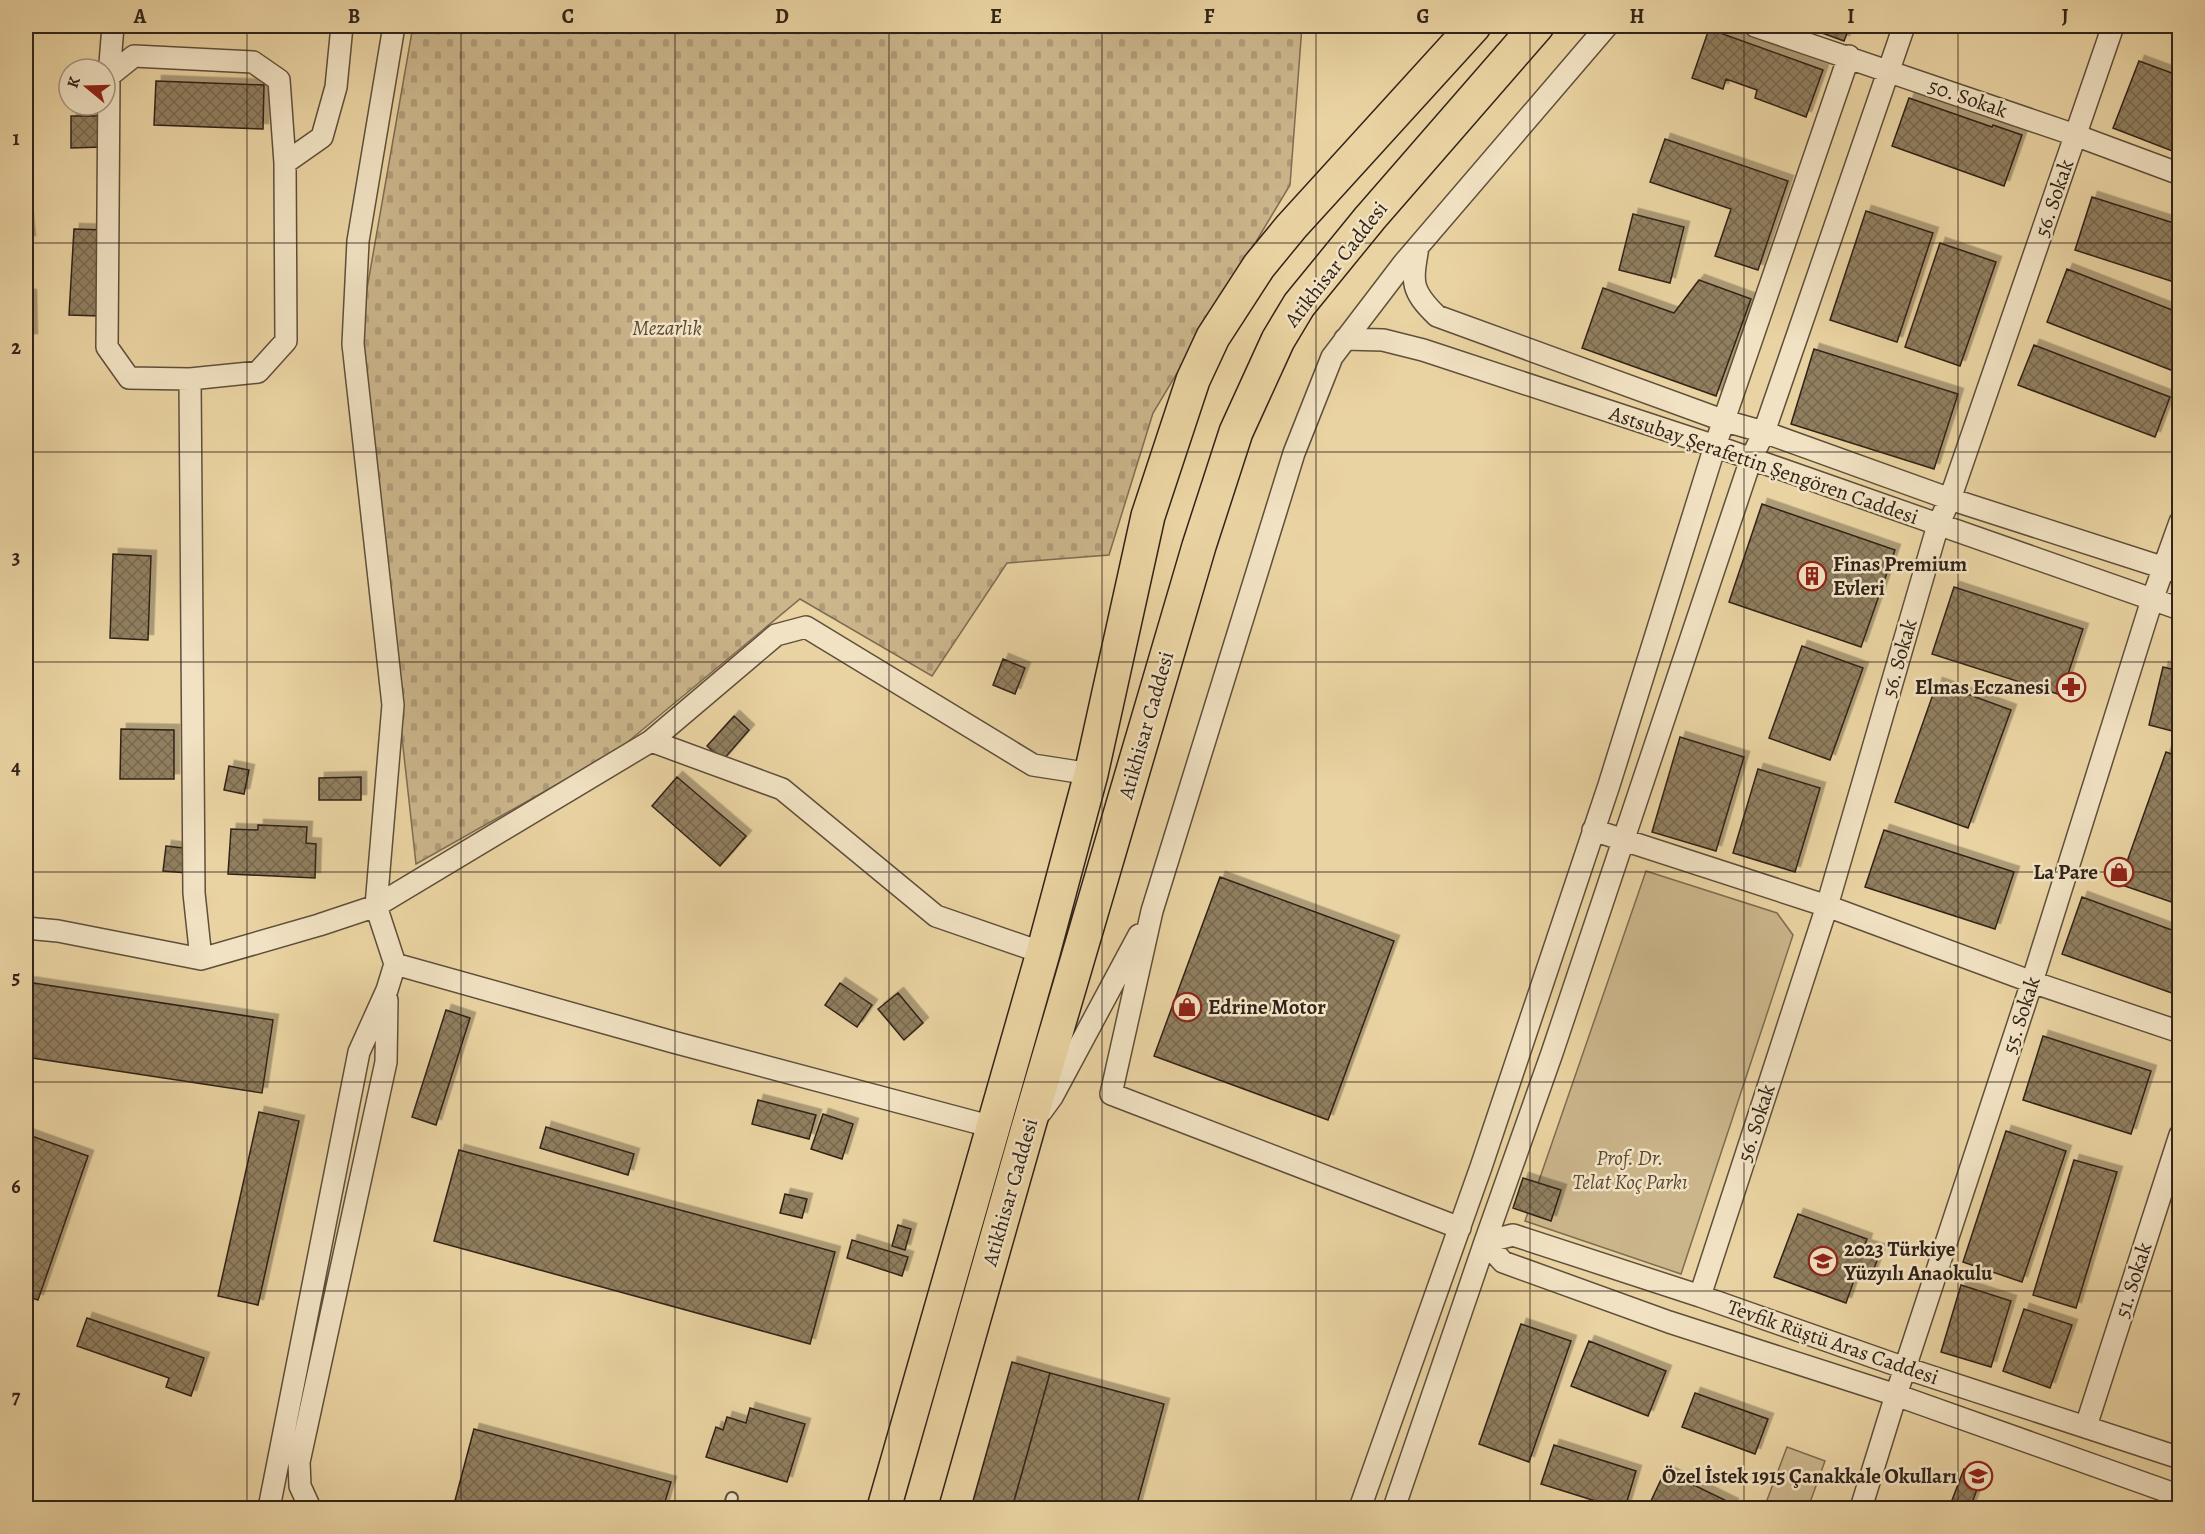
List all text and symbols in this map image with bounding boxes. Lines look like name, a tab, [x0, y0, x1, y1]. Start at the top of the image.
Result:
text: A	[133, 3, 147, 30]
text: B	[348, 3, 360, 30]
text: C	[562, 3, 574, 30]
text: D	[775, 3, 789, 30]
text: E	[990, 3, 1002, 30]
text: F	[1204, 3, 1215, 30]
text: G	[1416, 3, 1430, 30]
text: H	[1630, 3, 1645, 30]
text: I	[1847, 3, 1855, 30]
text: J	[2062, 3, 2069, 30]
north arrow	[57, 57, 117, 117]
street label: 50. Sokak	[1925, 71, 2012, 125]
text: K	[62, 73, 86, 91]
text: 1	[12, 125, 20, 152]
street label: 56. Sokak	[2028, 155, 2080, 241]
street label: Atikhisar Caddesi	[1277, 195, 1394, 333]
park label: Mezarlık	[632, 314, 702, 342]
text: 2	[11, 334, 21, 361]
street label: Astsubay Şerafettin Şengören Caddesi	[1605, 399, 1922, 531]
text: 3	[12, 544, 20, 571]
place label: Finas Premium Evleri	[1833, 550, 1967, 602]
building icon: Finas Premium Evleri	[1796, 560, 1828, 592]
street label: 56. Sokak	[1874, 615, 1924, 700]
street label: Atikhisar Caddesi	[1111, 648, 1180, 803]
pharmacy icon: Elmas Eczanesi	[2055, 671, 2087, 703]
place label: Elmas Eczanesi	[1915, 673, 2050, 701]
text: 4	[11, 754, 21, 781]
shop icon: La Pare	[2103, 856, 2135, 888]
place label: La Pare	[2033, 858, 2098, 886]
text: 5	[12, 964, 20, 991]
street label: 55. Sokak	[1995, 972, 2047, 1057]
shop icon: Edrine Motor	[1171, 991, 1203, 1023]
place label: Edrine Motor	[1208, 993, 1326, 1021]
street label: 56. Sokak	[1730, 1080, 1782, 1166]
street label: Atikhisar Caddesi	[975, 1115, 1044, 1270]
park label: Prof. Dr. Telat Koç Parkı	[1573, 1144, 1688, 1196]
text: 6	[11, 1173, 21, 1200]
place label: 2023 Türkiye Yüzyılı Anaokulu	[1843, 1235, 1993, 1287]
street label: 51. Sokak	[2108, 1238, 2159, 1321]
school or university icon: 2023 Türkiye Yüzyılı Anaokulu	[1807, 1245, 1839, 1277]
street label: Tevfik Rüştü Aras Caddesi	[1724, 1293, 1942, 1391]
text: 7	[12, 1383, 21, 1410]
school or university icon: Özel İstek 1915 Çanakkale Okulları	[1962, 1460, 1994, 1492]
place label: Özel İstek 1915 Çanakkale Okulları	[1662, 1462, 1957, 1490]

